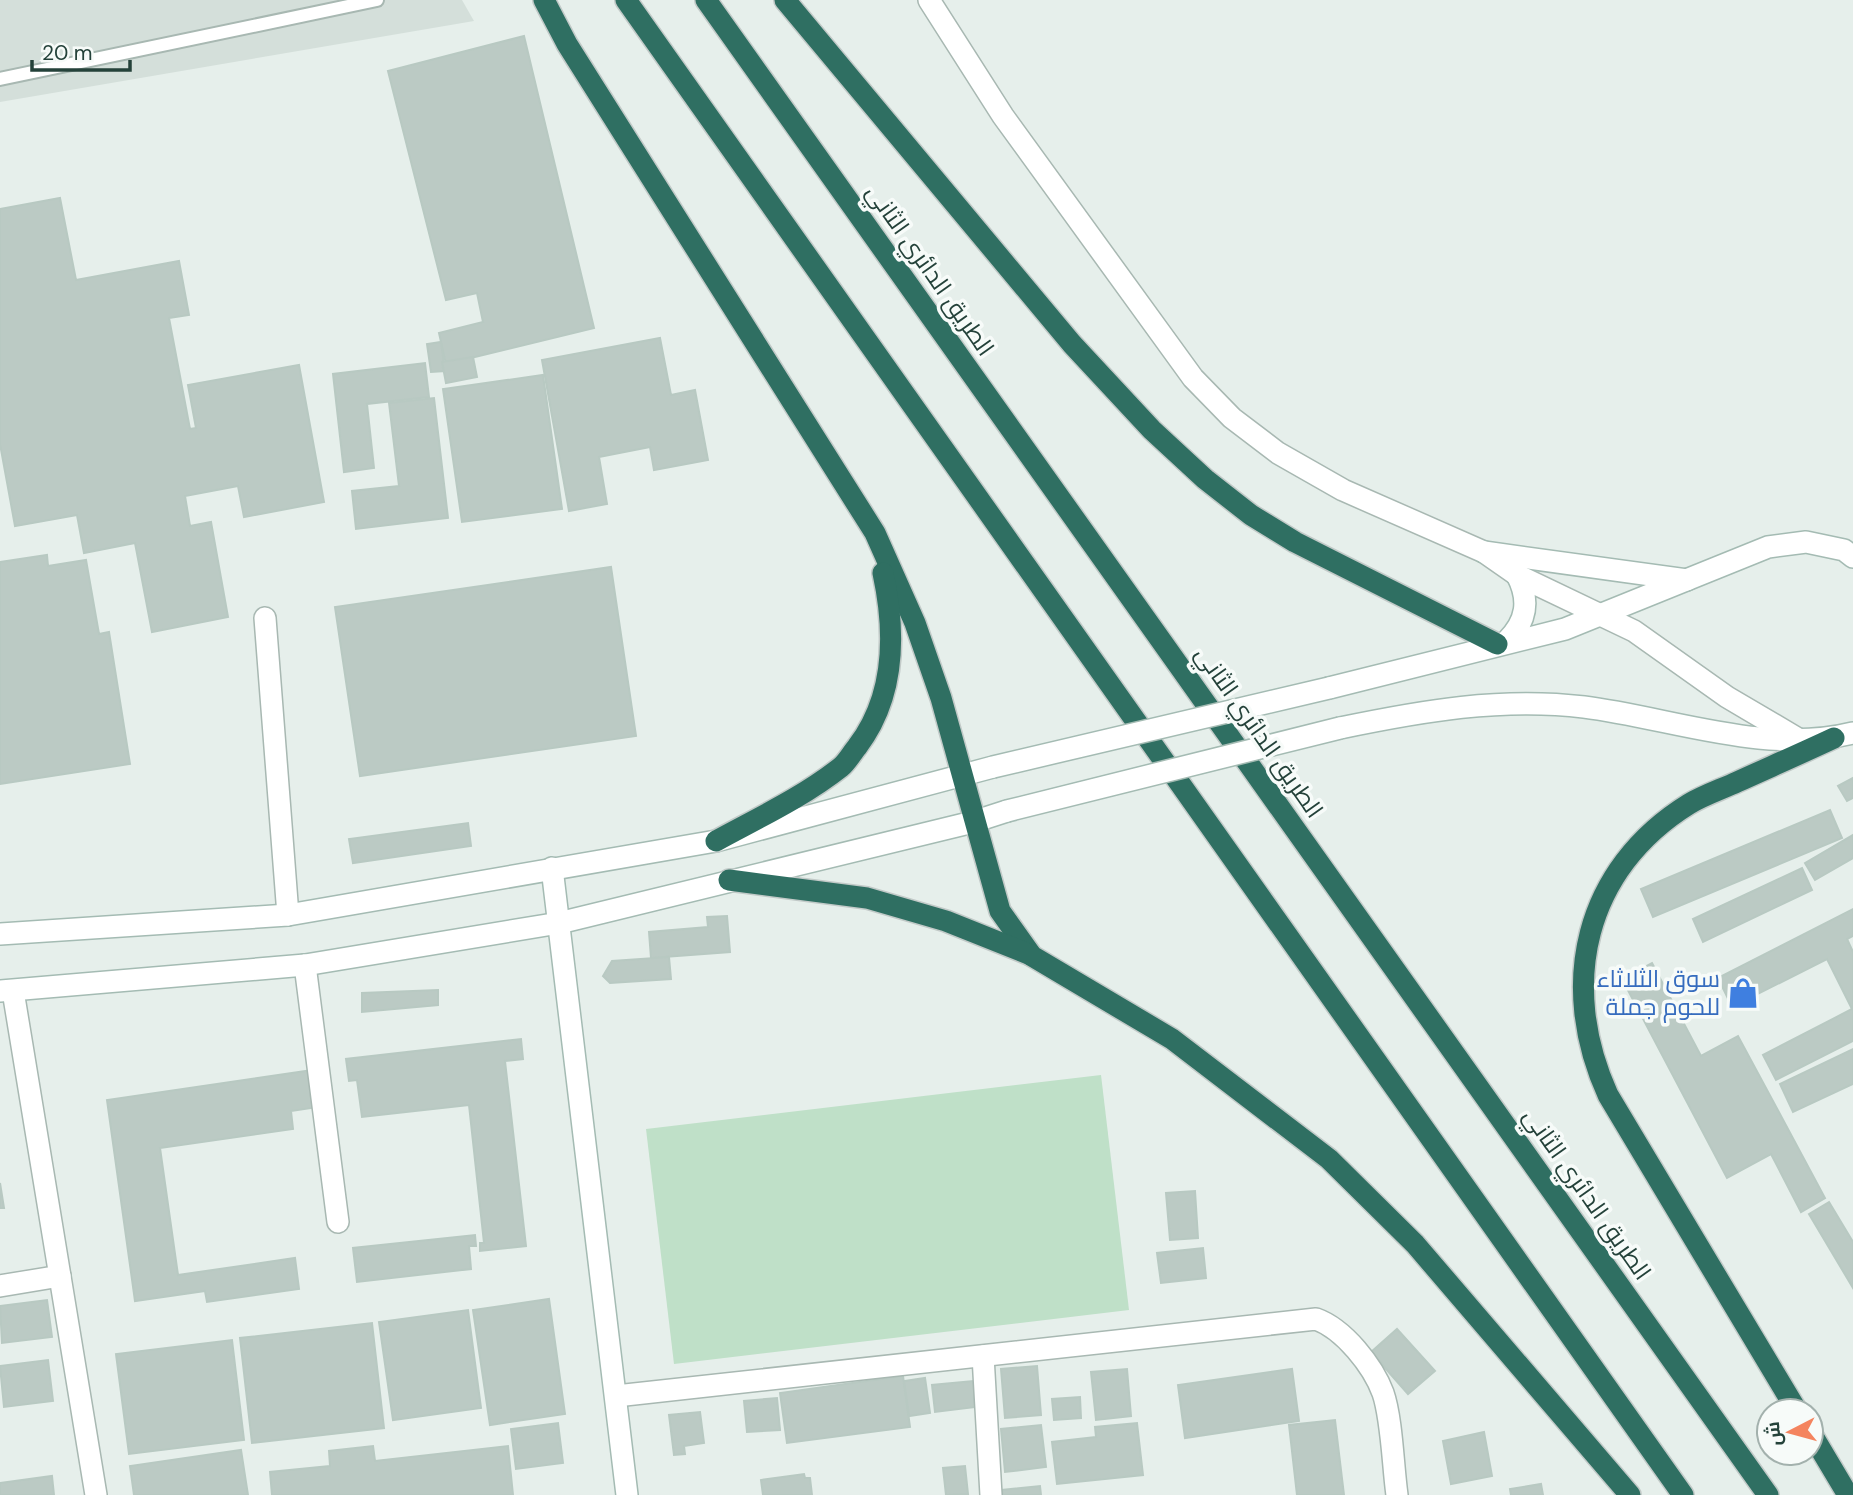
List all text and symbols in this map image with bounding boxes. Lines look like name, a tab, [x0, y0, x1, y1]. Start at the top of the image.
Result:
scale bar	[32, 28, 130, 72]
text: 20 m	[42, 39, 93, 67]
street label: الطريق الدائري الثاني	[856, 178, 1001, 364]
street label: الطريق الدائري الثاني	[1185, 640, 1330, 826]
place label: سوق الثلاثاء للحوم جملة	[1596, 963, 1720, 1023]
shop icon: سوق الثلاثاء للحوم جملة	[1726, 976, 1760, 1010]
street label: الطريق الدائري الثاني	[1513, 1102, 1658, 1288]
north arrow	[1755, 1397, 1825, 1467]
text: ش	[1760, 1420, 1787, 1447]

